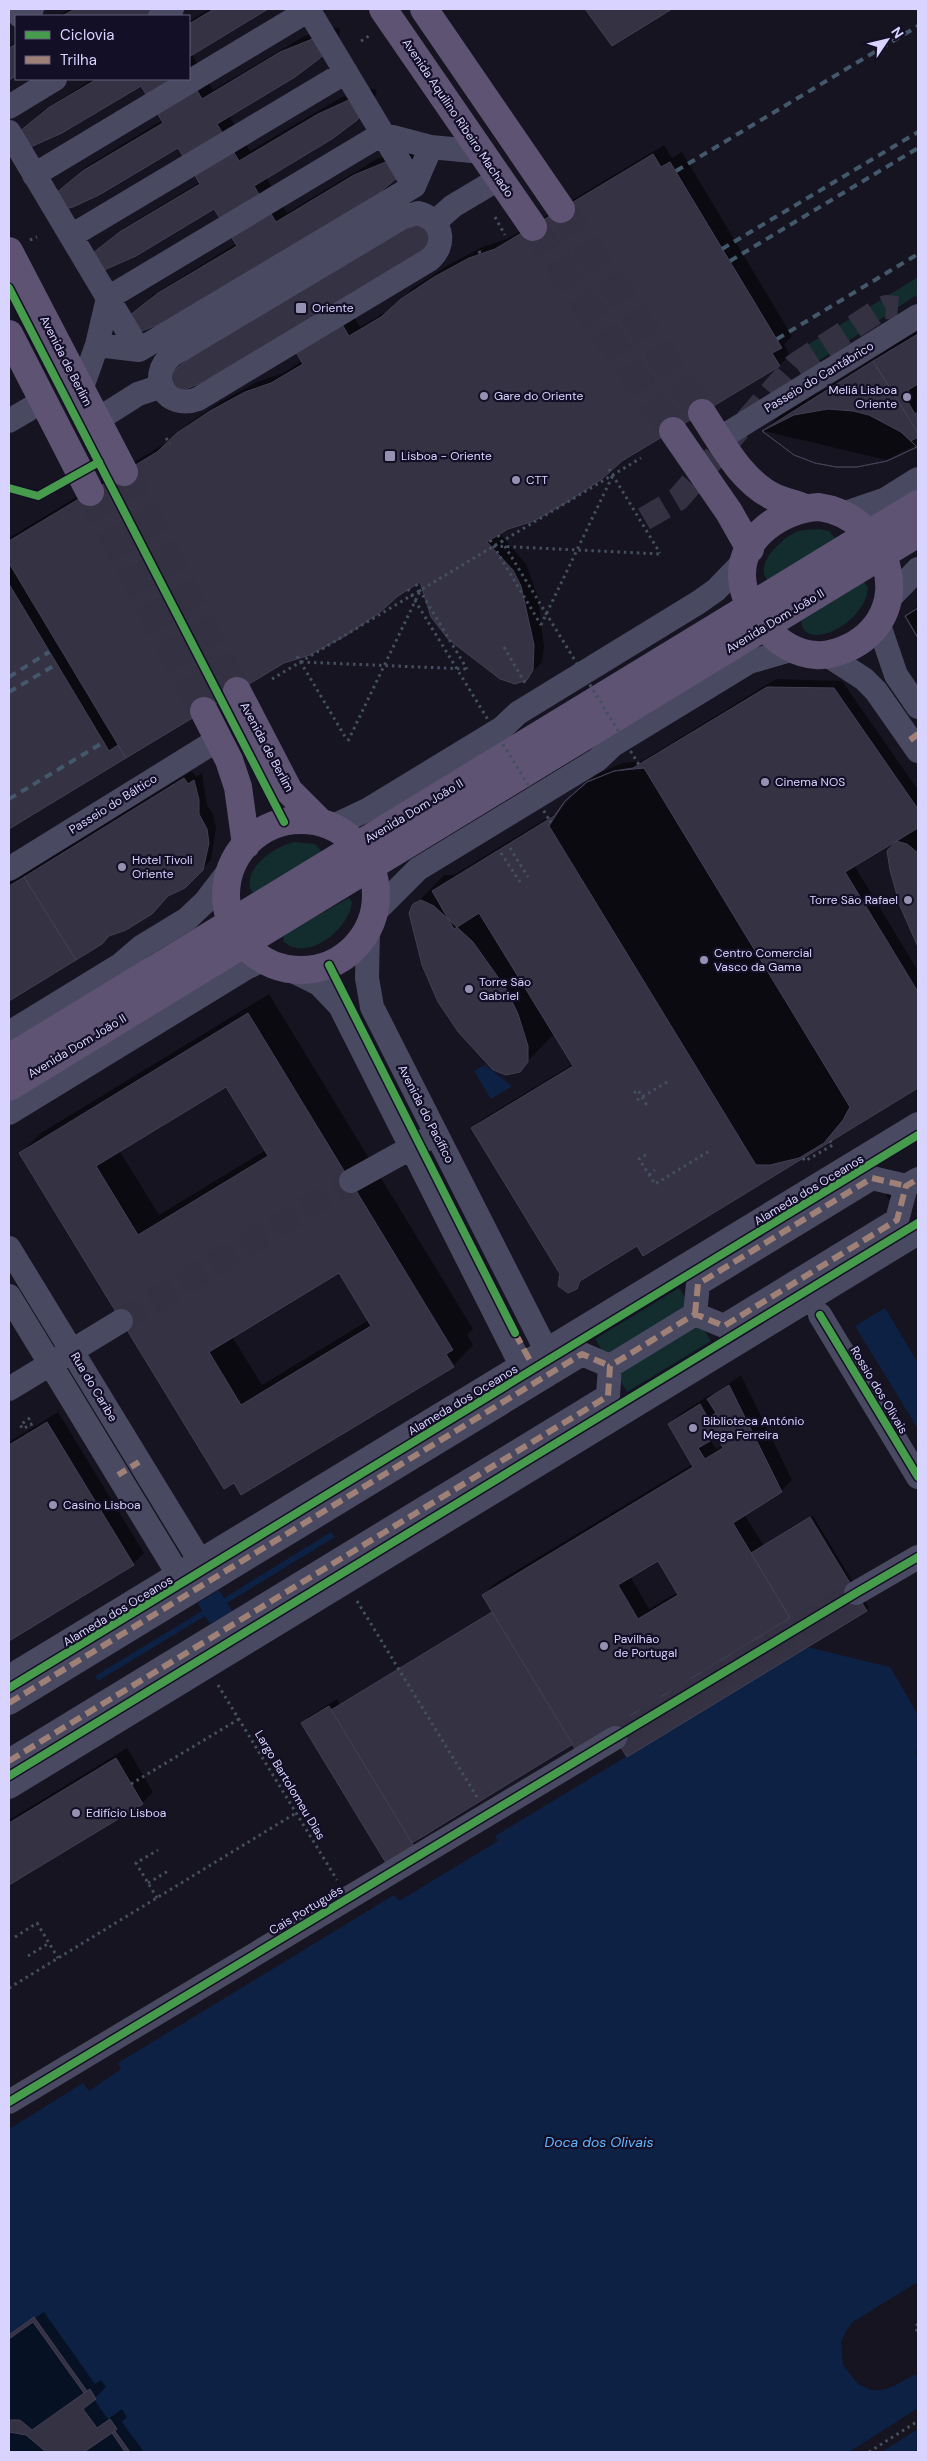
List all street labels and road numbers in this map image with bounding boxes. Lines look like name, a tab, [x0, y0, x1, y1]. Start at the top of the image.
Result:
street label: Avenida Aquilino Ribeiro Machado	[399, 36, 517, 200]
street label: Avenida de Berlim	[36, 313, 96, 409]
street label: Passeio do Cantábrico	[761, 338, 877, 416]
street label: Avenida Dom João II	[723, 585, 827, 657]
street label: Avenida de Berlim	[237, 699, 297, 795]
street label: Passeio do Báltico	[66, 770, 160, 838]
street label: Avenida Dom João II	[362, 775, 466, 847]
street label: Avenida Dom João II	[25, 1010, 129, 1082]
street label: Avenida do Pacífico	[394, 1062, 458, 1166]
street label: Alameda dos Oceanos	[751, 1151, 867, 1229]
street label: Rossio dos Olivais	[847, 1343, 911, 1437]
street label: Rua do Caribe	[67, 1349, 121, 1425]
street label: Alameda dos Oceanos	[405, 1361, 521, 1439]
street label: Alameda dos Oceanos	[60, 1572, 176, 1650]
street label: Largo Bartolomeu Dias	[251, 1727, 329, 1843]
street label: Cais Português	[266, 1882, 346, 1938]

